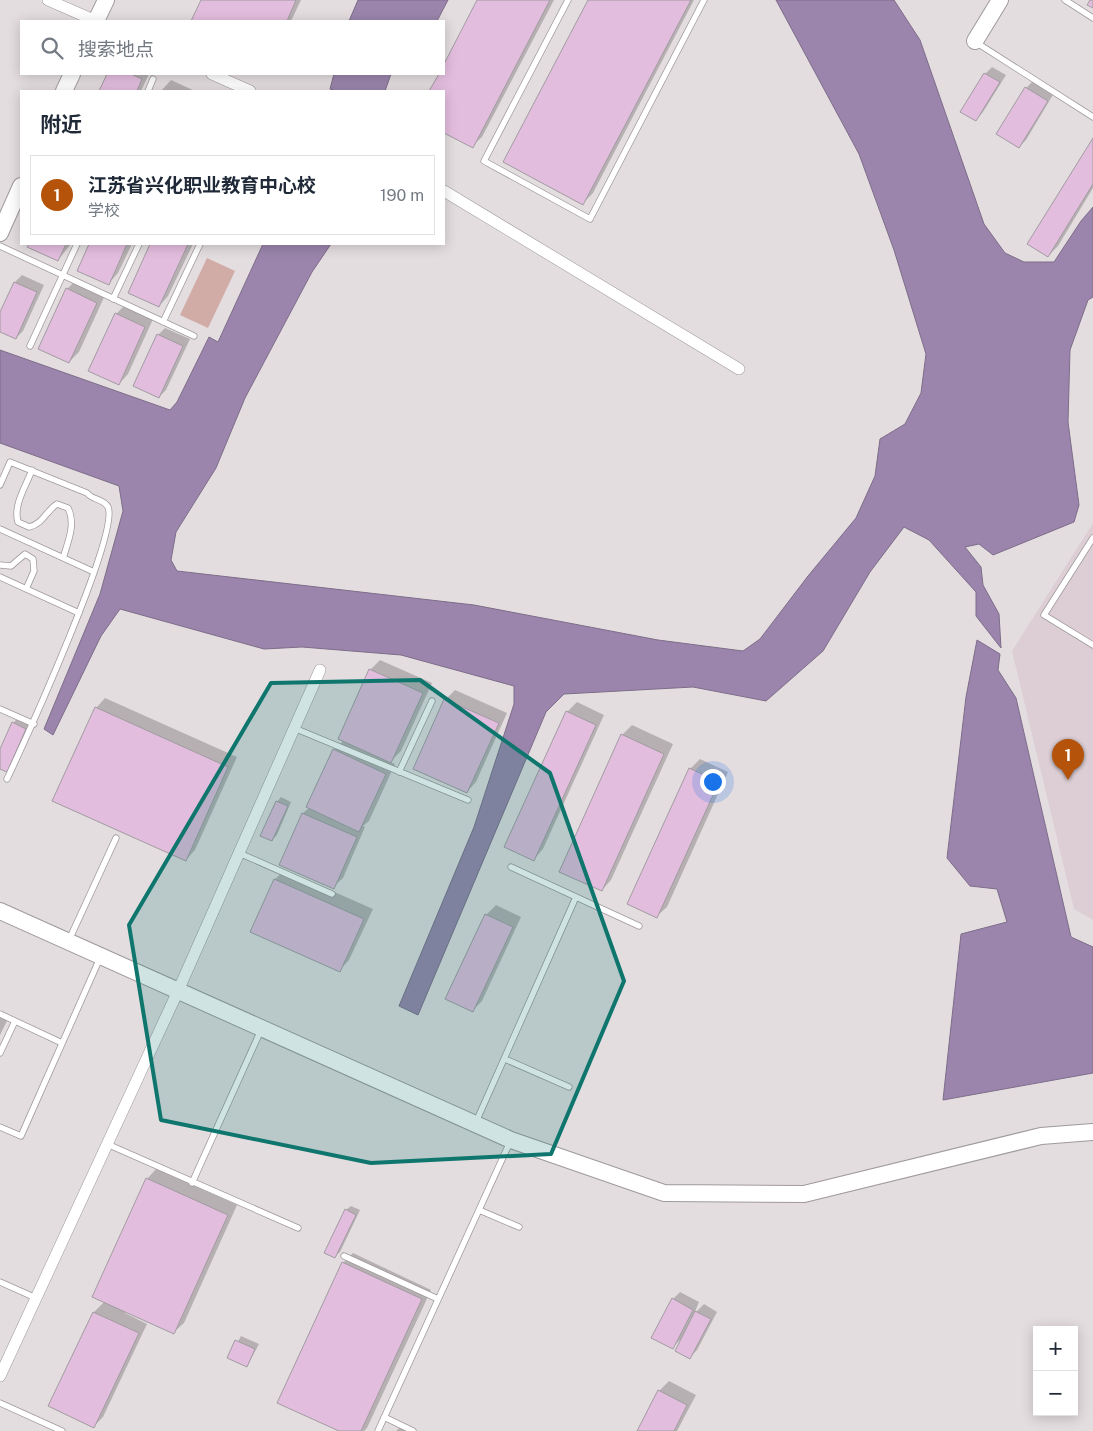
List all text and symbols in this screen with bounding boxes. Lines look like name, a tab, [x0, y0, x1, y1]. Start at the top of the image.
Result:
search box	[20, 20, 445, 75]
icon: search	[38, 34, 66, 62]
text: 搜索地点	[78, 38, 154, 60]
text: 附近	[40, 112, 82, 137]
text: 江苏省兴化职业教育中心校	[88, 174, 316, 196]
text: 1	[54, 186, 60, 205]
text: 190 m	[380, 186, 424, 205]
text: 学校	[88, 201, 120, 220]
pin: 1	[1052, 739, 1084, 780]
your location	[700, 769, 726, 795]
map controls	[1033, 1326, 1078, 1416]
button: +	[1033, 1326, 1078, 1371]
button: −	[1033, 1371, 1078, 1416]

